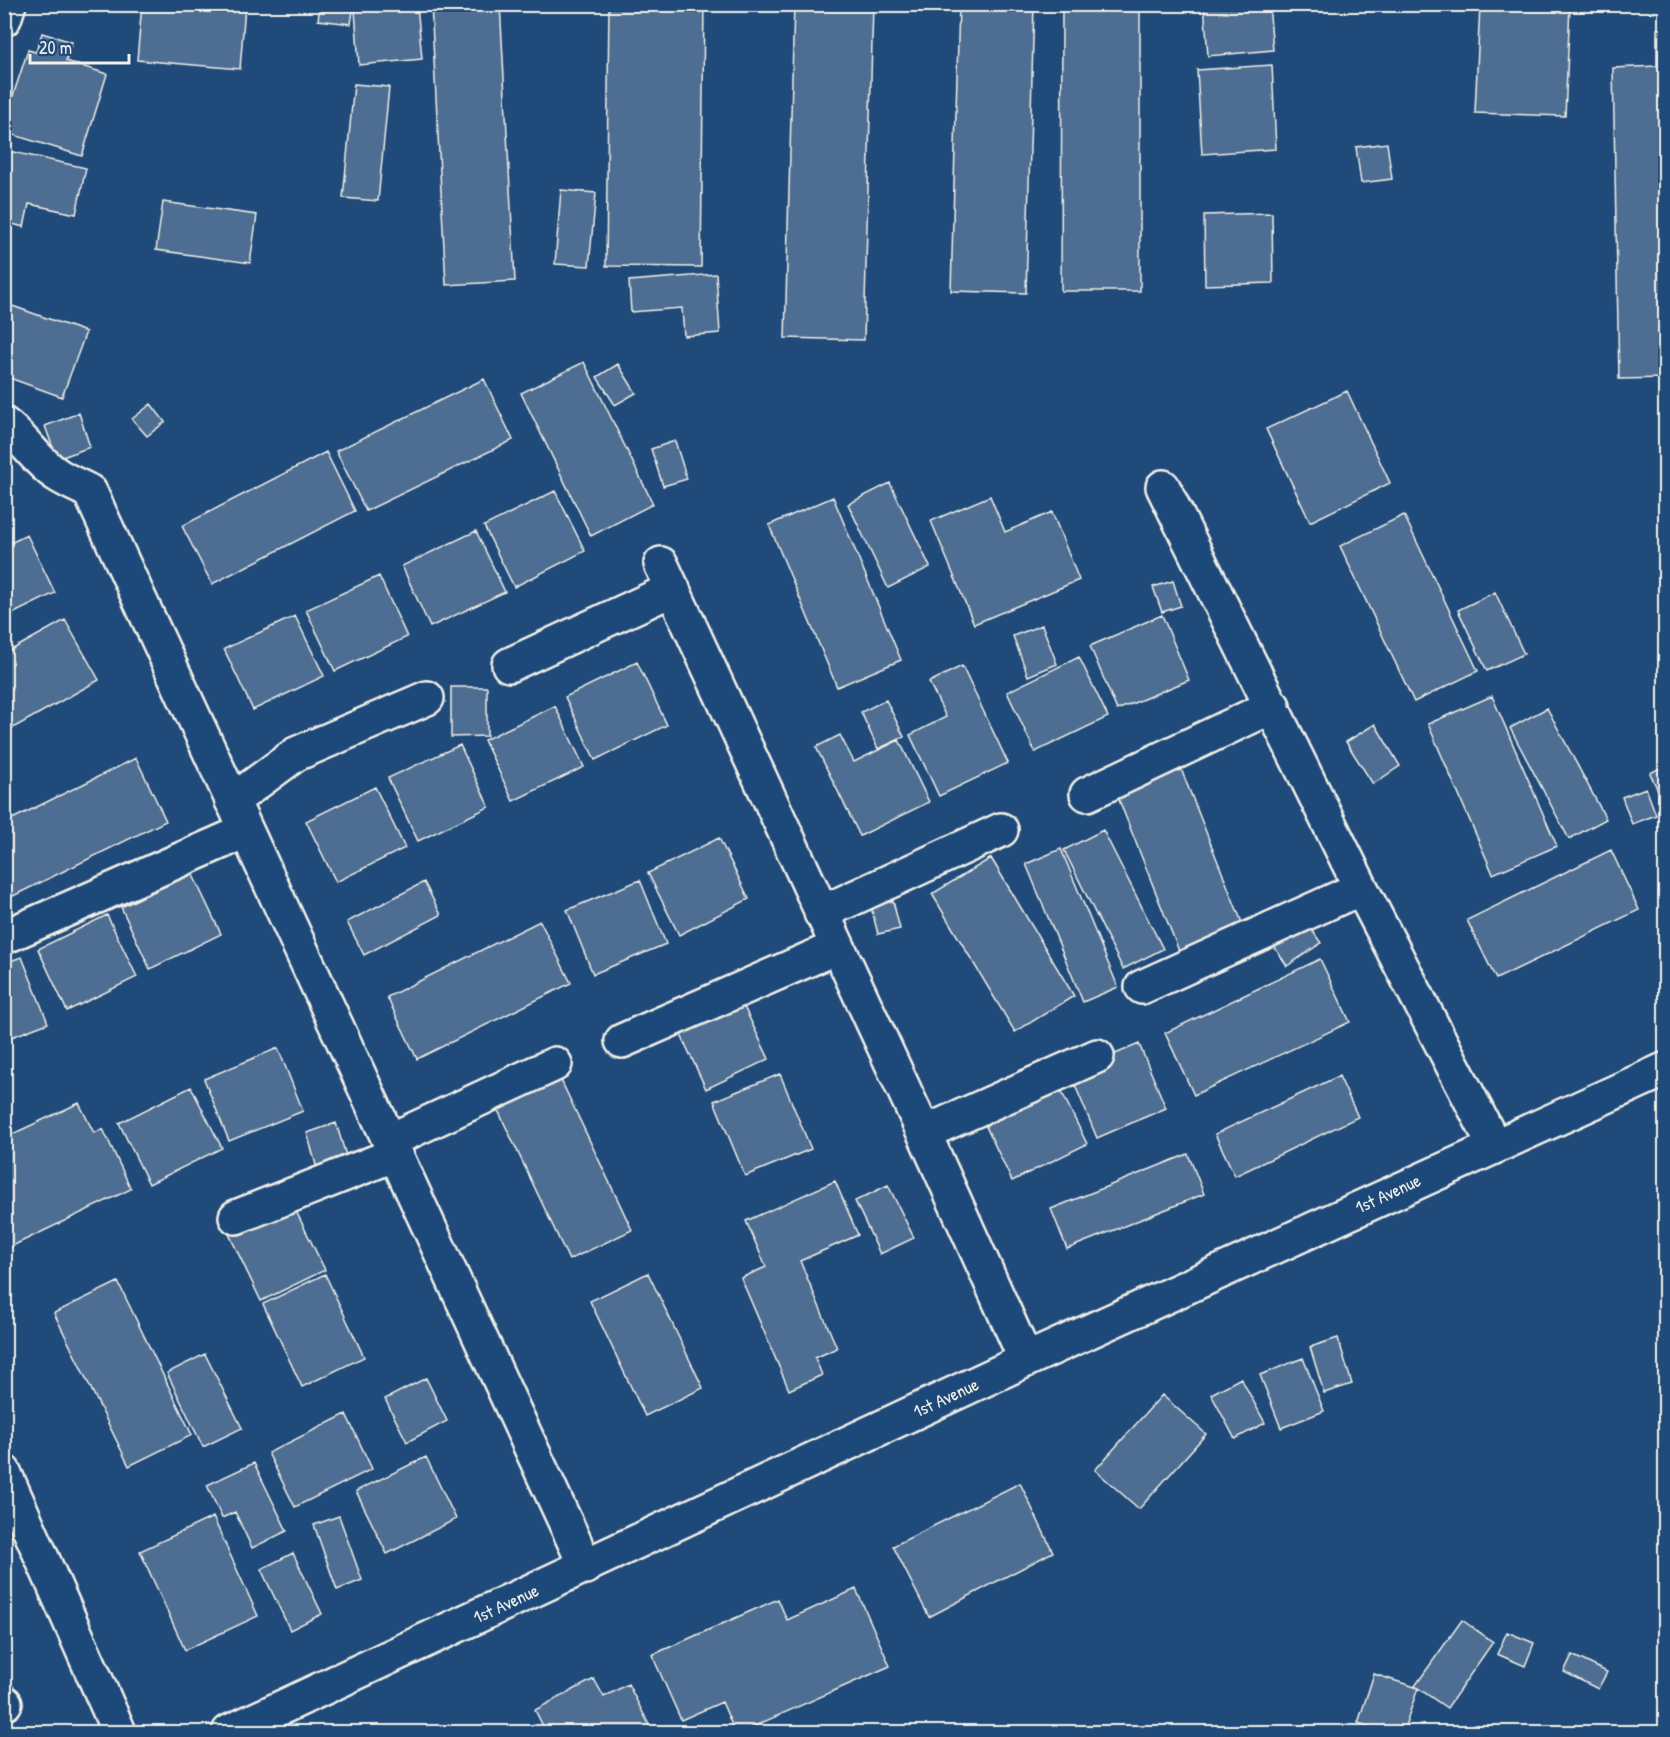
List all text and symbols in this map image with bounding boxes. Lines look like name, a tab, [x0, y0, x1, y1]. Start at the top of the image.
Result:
scale bar	[30, 27, 129, 65]
text: 20 m	[39, 35, 72, 60]
street label: 1st Avenue	[1351, 1168, 1425, 1220]
street label: 1st Avenue	[909, 1372, 983, 1424]
street label: 1st Avenue	[469, 1578, 543, 1630]

